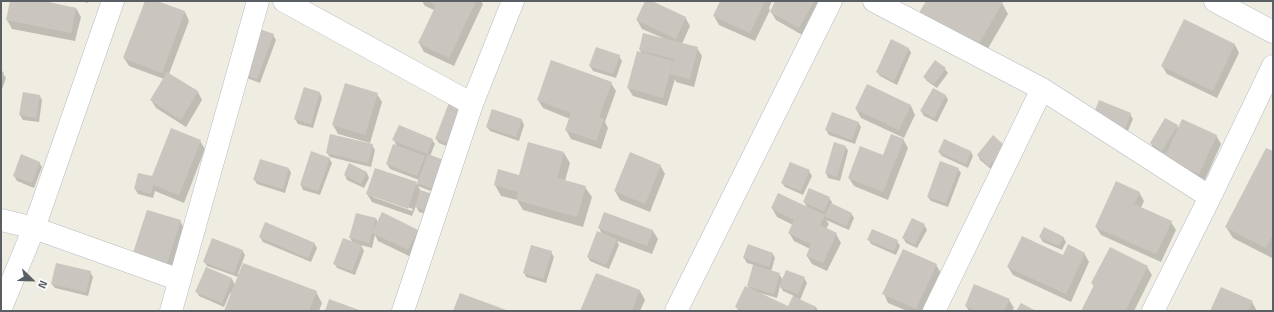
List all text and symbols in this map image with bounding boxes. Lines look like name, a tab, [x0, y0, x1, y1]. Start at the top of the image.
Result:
north arrow	[12, 260, 52, 300]
text: N	[34, 278, 52, 291]

